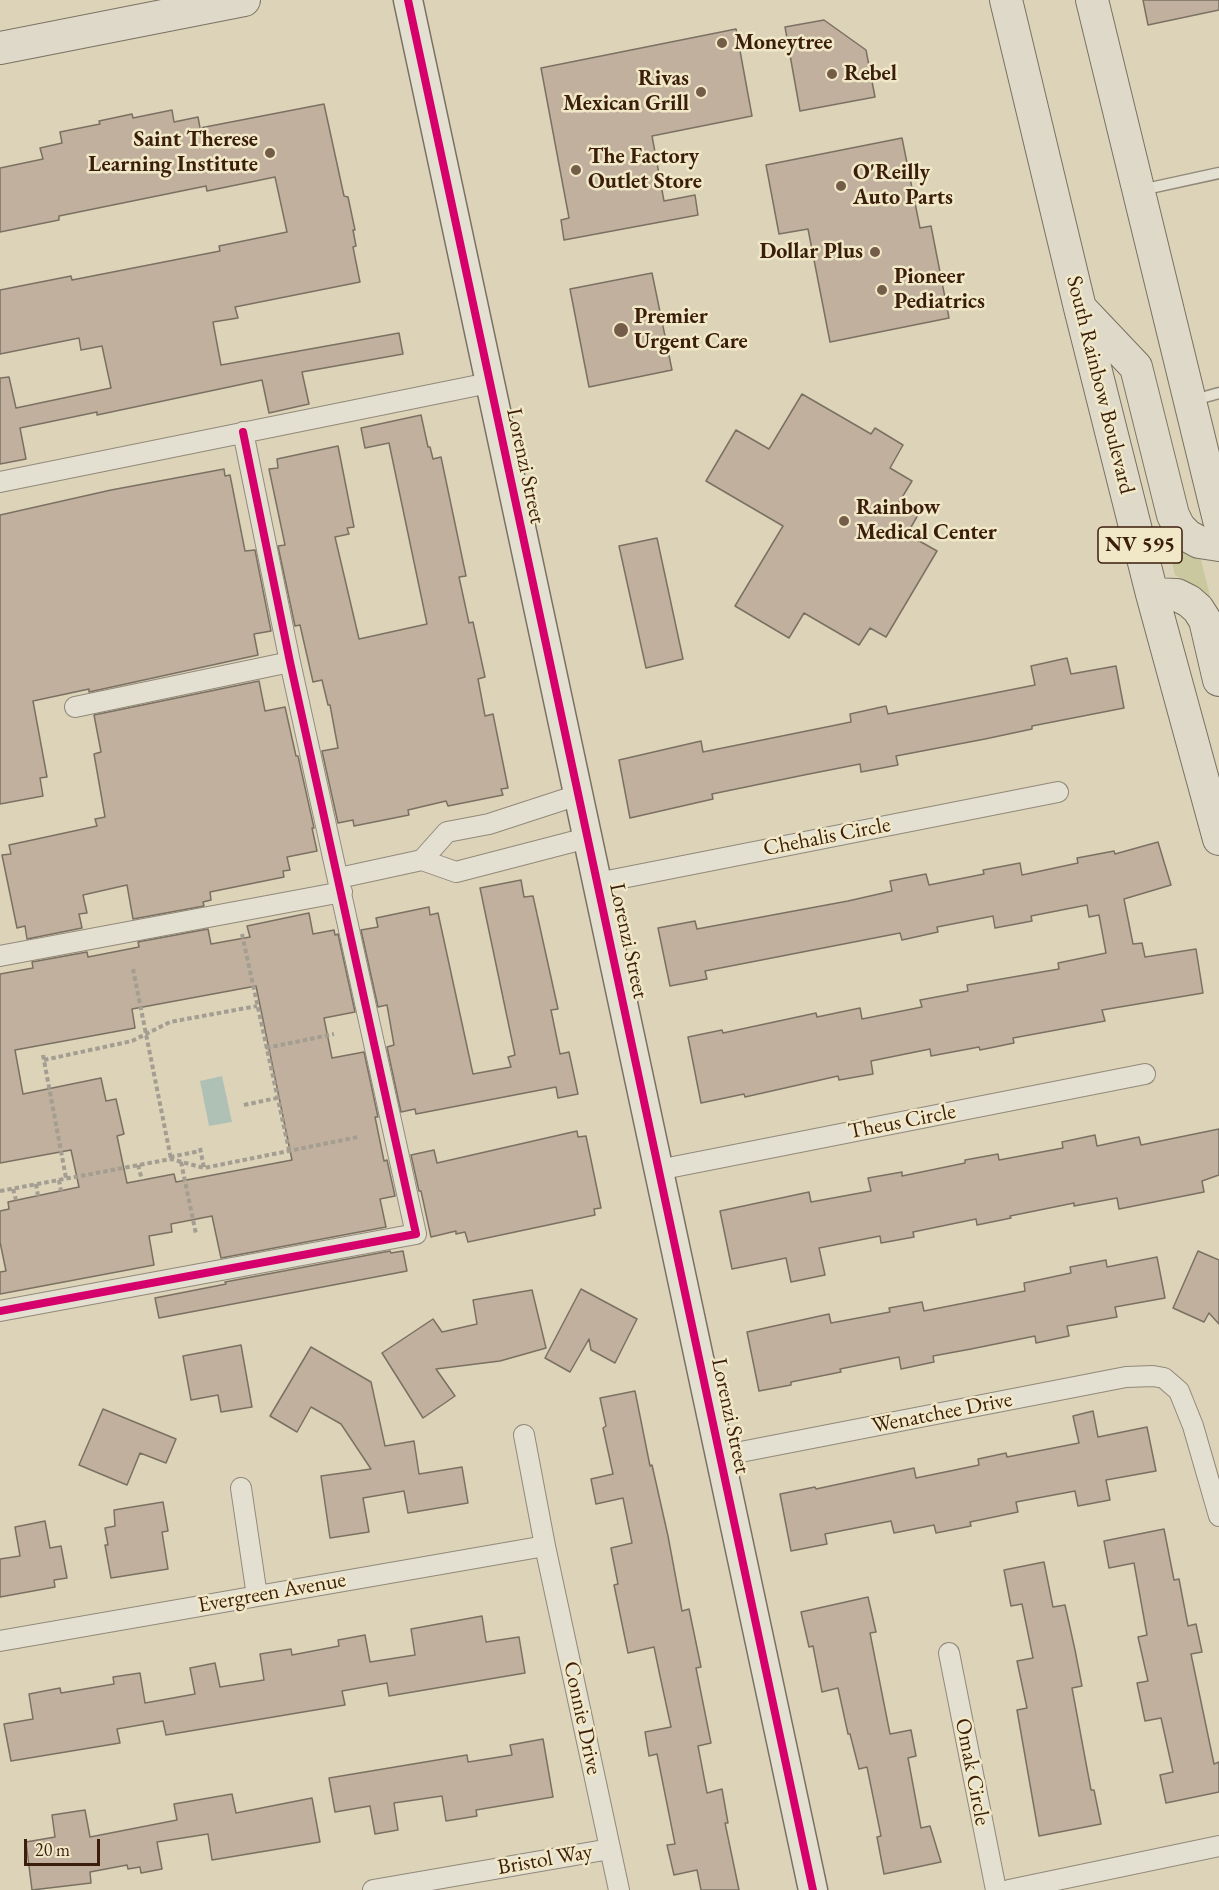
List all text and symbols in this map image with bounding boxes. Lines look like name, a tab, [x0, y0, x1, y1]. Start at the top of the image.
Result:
place label: Moneytree	[734, 30, 832, 56]
marker: Moneytree	[715, 36, 729, 50]
place label: Rebel	[844, 61, 897, 87]
place label: Rivas Mexican Grill	[563, 66, 689, 118]
marker: Rebel	[825, 67, 839, 81]
marker: Rivas Mexican Grill	[694, 85, 708, 99]
place label: Saint Therese Learning Institute	[88, 127, 258, 178]
place label: The Factory Outlet Store	[588, 144, 702, 196]
marker: Saint Therese Learning Institute	[263, 146, 277, 160]
place label: O'Reilly Auto Parts	[853, 160, 953, 212]
marker: The Factory Outlet Store	[569, 163, 583, 177]
marker: O'Reilly Auto Parts	[834, 179, 848, 193]
place label: Dollar Plus	[759, 239, 863, 265]
marker: Dollar Plus	[868, 245, 882, 259]
place label: Pioneer Pediatrics	[894, 264, 985, 316]
street label: South Rainbow Boulevard	[1060, 273, 1140, 497]
marker: Pioneer Pediatrics	[875, 283, 889, 297]
place label: Premier Urgent Care	[634, 304, 748, 356]
marker: Premier Urgent Care	[612, 321, 630, 339]
street label: Lorenzi Street	[500, 406, 550, 526]
place label: Rainbow Medical Center	[856, 495, 997, 546]
marker: Rainbow Medical Center	[837, 514, 851, 528]
road number: NV 595	[1098, 527, 1182, 563]
street label: Chehalis Circle	[761, 812, 893, 862]
street label: Lorenzi Street	[603, 881, 653, 1001]
street label: Theus Circle	[846, 1099, 958, 1145]
street label: Lorenzi Street	[705, 1356, 755, 1476]
street label: Wenatchee Drive	[870, 1386, 1014, 1440]
street label: Evergreen Avenue	[196, 1567, 348, 1619]
street label: Connie Drive	[557, 1659, 607, 1777]
street label: Omak Circle	[949, 1716, 995, 1828]
scale bar	[27, 1827, 104, 1865]
text: 20 m	[35, 1838, 70, 1861]
street label: Bristol Way	[495, 1839, 595, 1881]

